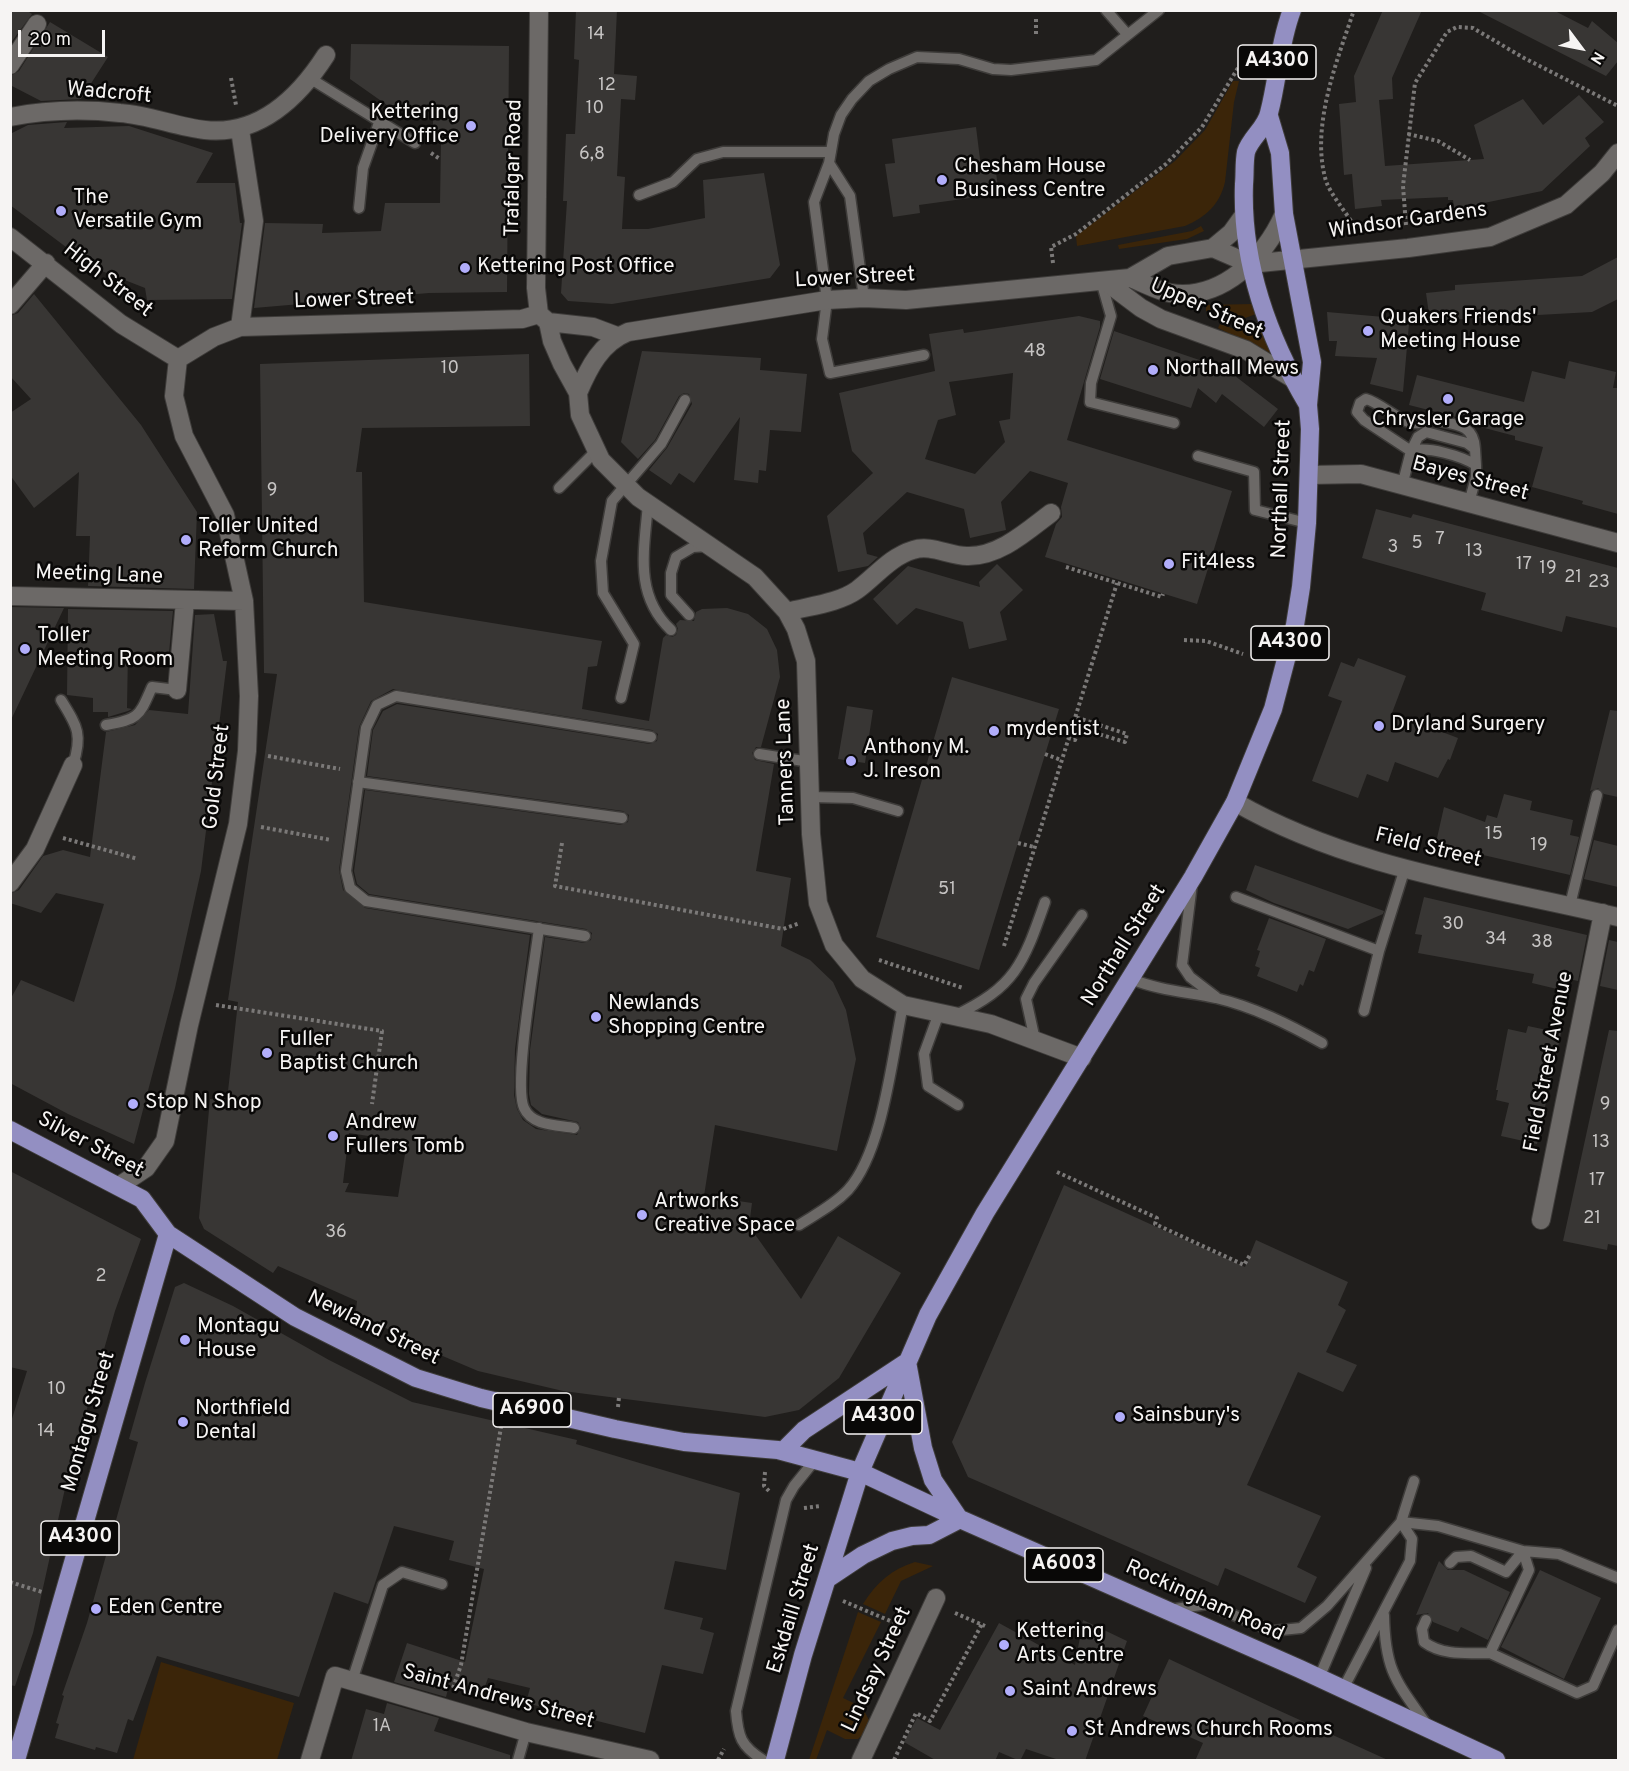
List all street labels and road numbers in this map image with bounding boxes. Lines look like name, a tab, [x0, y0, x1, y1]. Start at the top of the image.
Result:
road number: A4300	[1238, 45, 1316, 79]
street label: Wadcroft	[66, 78, 152, 110]
street label: Trafalgar Road	[501, 99, 529, 237]
street label: Windsor Gardens	[1327, 198, 1489, 246]
street label: High Street	[57, 238, 157, 324]
street label: Lower Street	[794, 263, 916, 295]
street label: Upper Street	[1146, 274, 1266, 346]
street label: Lower Street	[293, 286, 415, 316]
street label: Northall Street	[1268, 419, 1298, 559]
street label: Bayes Street	[1409, 452, 1531, 508]
street label: Meeting Lane	[35, 561, 163, 591]
road number: A4300	[1251, 626, 1329, 660]
street label: Tanners Lane	[772, 698, 802, 826]
street label: Gold Street	[199, 723, 237, 831]
street label: Field Street	[1372, 824, 1484, 874]
street label: Northall Street	[1077, 880, 1173, 1012]
street label: Field Street Avenue	[1520, 969, 1580, 1155]
street label: Silver Street	[33, 1108, 147, 1184]
street label: Newland Street	[303, 1286, 443, 1372]
street label: Montagu Street	[58, 1349, 122, 1495]
road number: A6900	[493, 1393, 571, 1427]
road number: A4300	[844, 1400, 922, 1434]
road number: A4300	[41, 1521, 119, 1555]
street label: Eskdaill Street	[763, 1541, 827, 1677]
road number: A6003	[1025, 1548, 1103, 1582]
street label: Rockingham Road	[1121, 1556, 1287, 1648]
street label: Lindsay Street	[838, 1603, 918, 1737]
street label: Saint Andrews Street	[399, 1660, 597, 1736]

